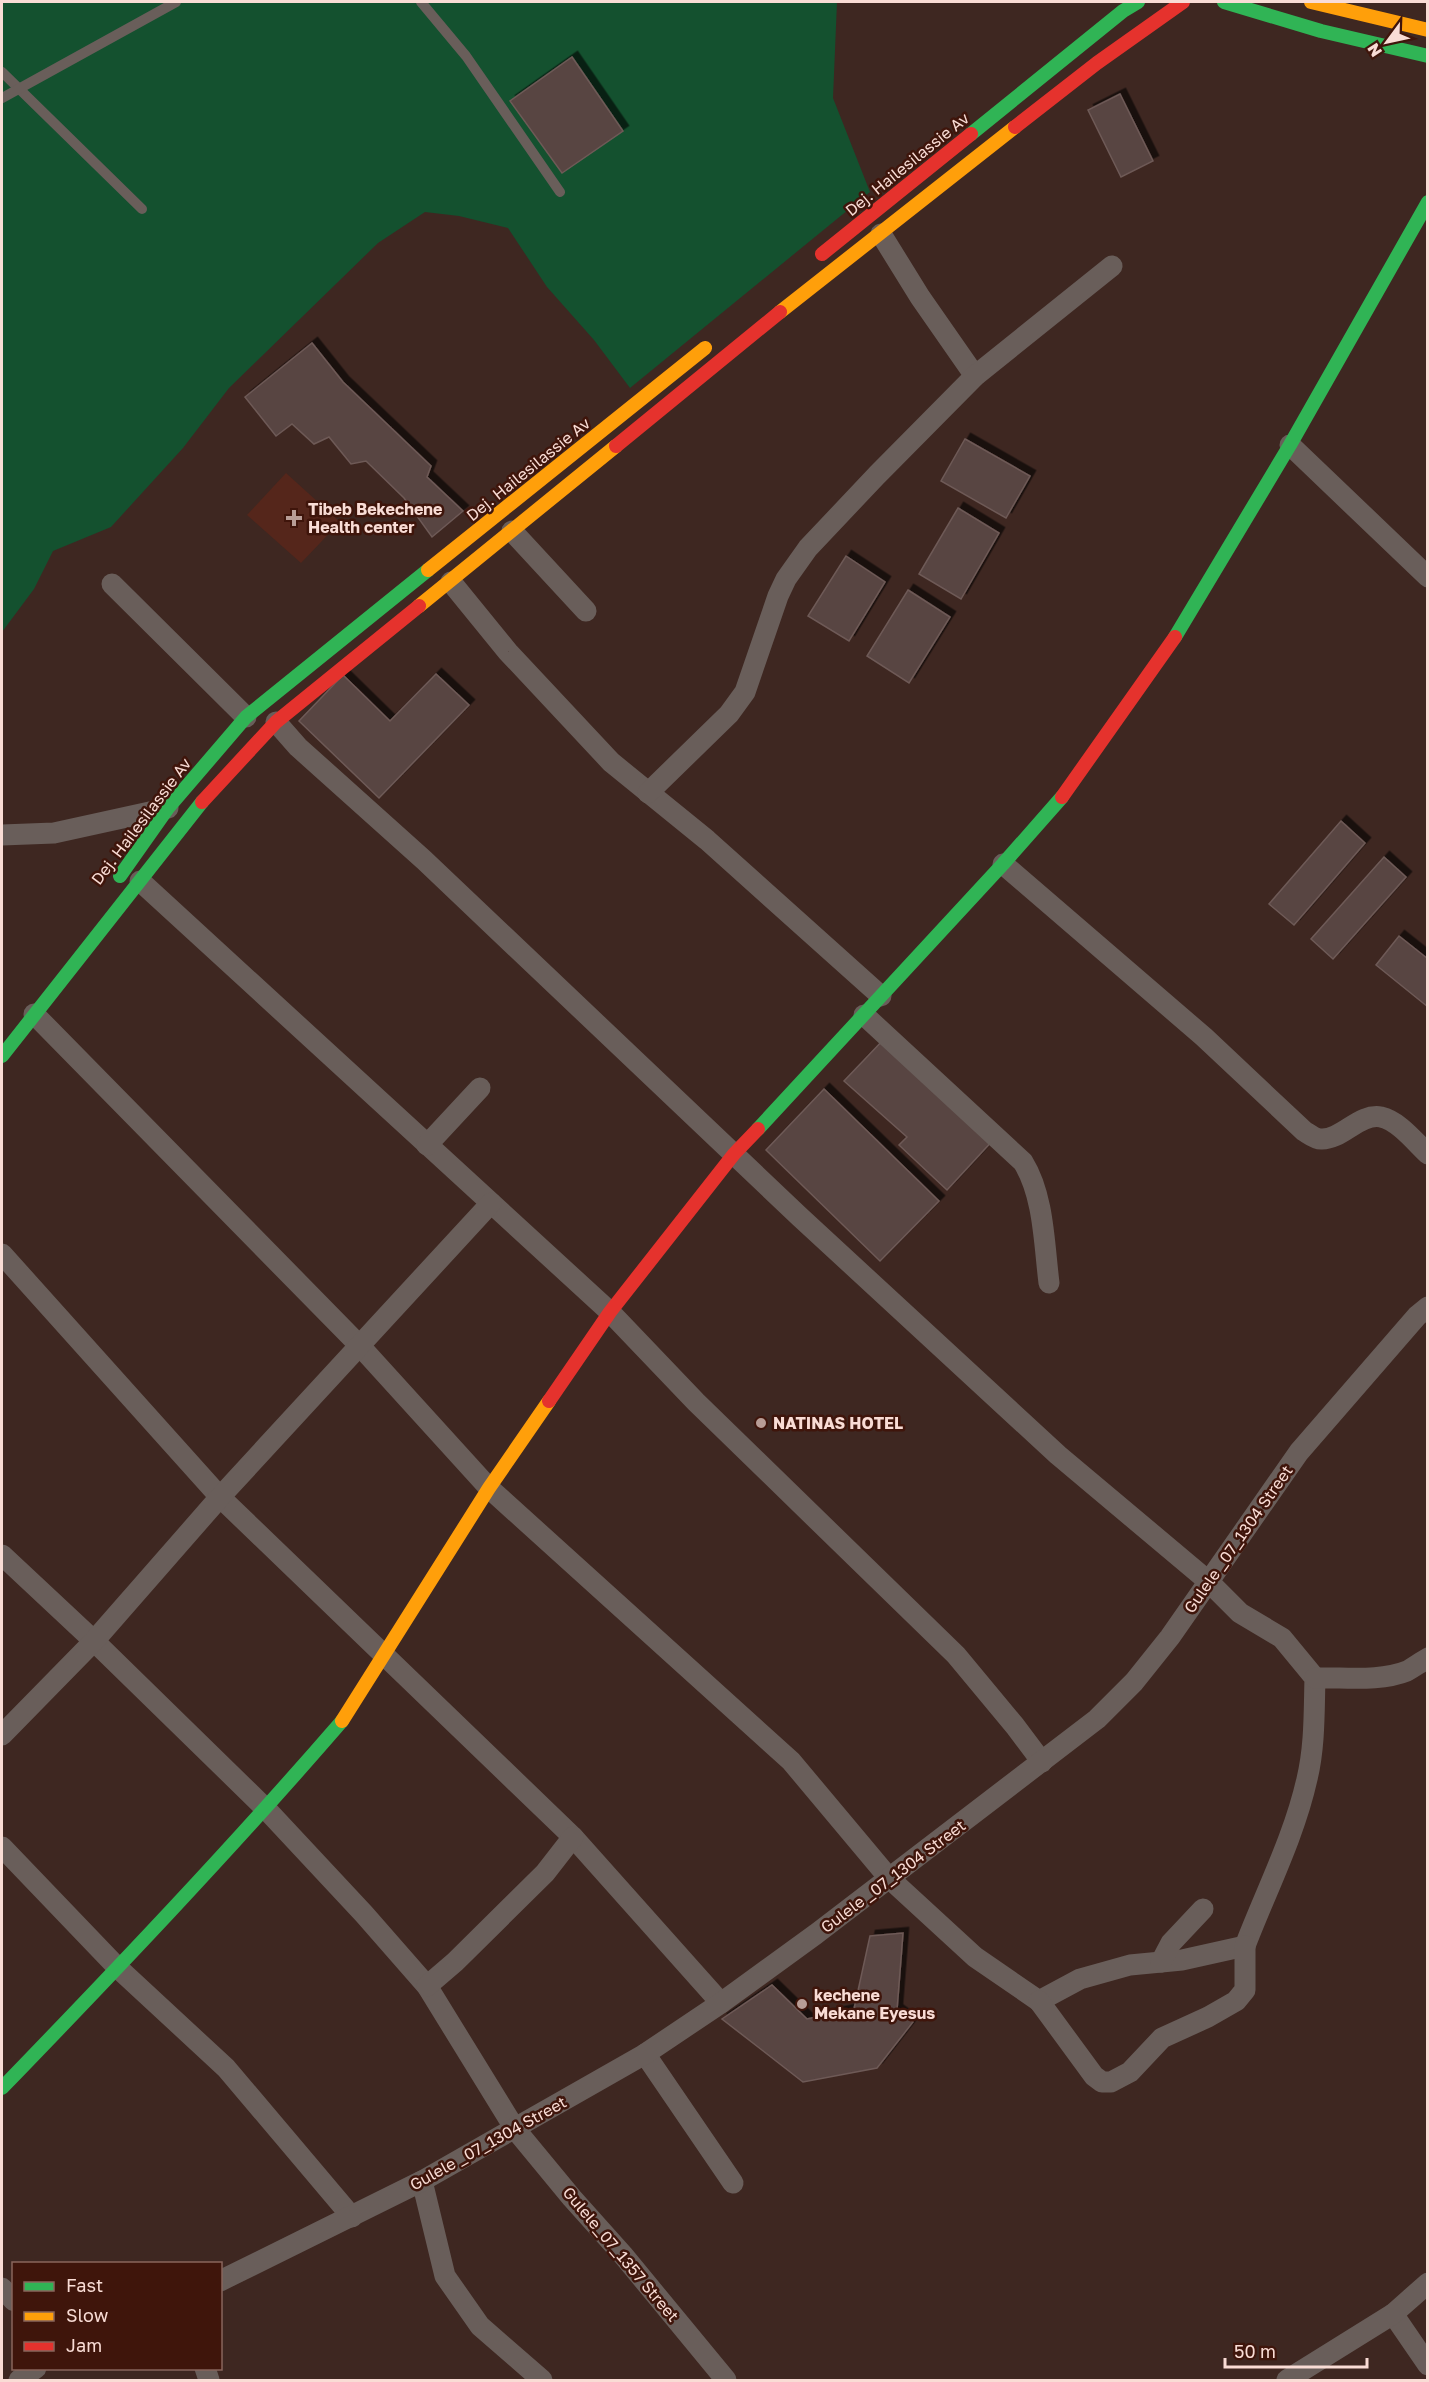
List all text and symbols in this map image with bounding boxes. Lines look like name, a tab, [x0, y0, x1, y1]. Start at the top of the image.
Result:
north arrow	[1357, 12, 1417, 72]
text: N	[1363, 40, 1386, 61]
street label: Dej. Hailesilassie Av	[841, 108, 973, 220]
street label: Dej. Hailesilassie Av	[462, 413, 594, 525]
place label: Tibeb Bekechene Health center	[308, 499, 442, 537]
marker: Tibeb Bekechene Health center	[285, 509, 303, 527]
street label: Dej. Hailesilassie Av	[87, 754, 195, 888]
place label: NATINAS HOTEL	[773, 1413, 903, 1433]
marker: NATINAS HOTEL	[754, 1416, 768, 1430]
street label: Gulele _07_1304 Street	[1179, 1461, 1297, 1617]
street label: Gulele _07_1304 Street	[817, 1815, 969, 1937]
place label: kechene Mekane Eyesus	[814, 1985, 935, 2023]
marker: kechene Mekane Eyesus	[795, 1997, 809, 2011]
street label: Gulele _07_1304 Street	[406, 2092, 570, 2194]
street label: Gulele_07_1357 Street	[559, 2182, 683, 2326]
legend	[12, 2262, 222, 2370]
text: Fast	[66, 2274, 103, 2296]
text: Slow	[66, 2304, 109, 2326]
scale bar	[1225, 2331, 1368, 2369]
text: Jam	[66, 2334, 102, 2356]
text: 50 m	[1234, 2340, 1276, 2362]

